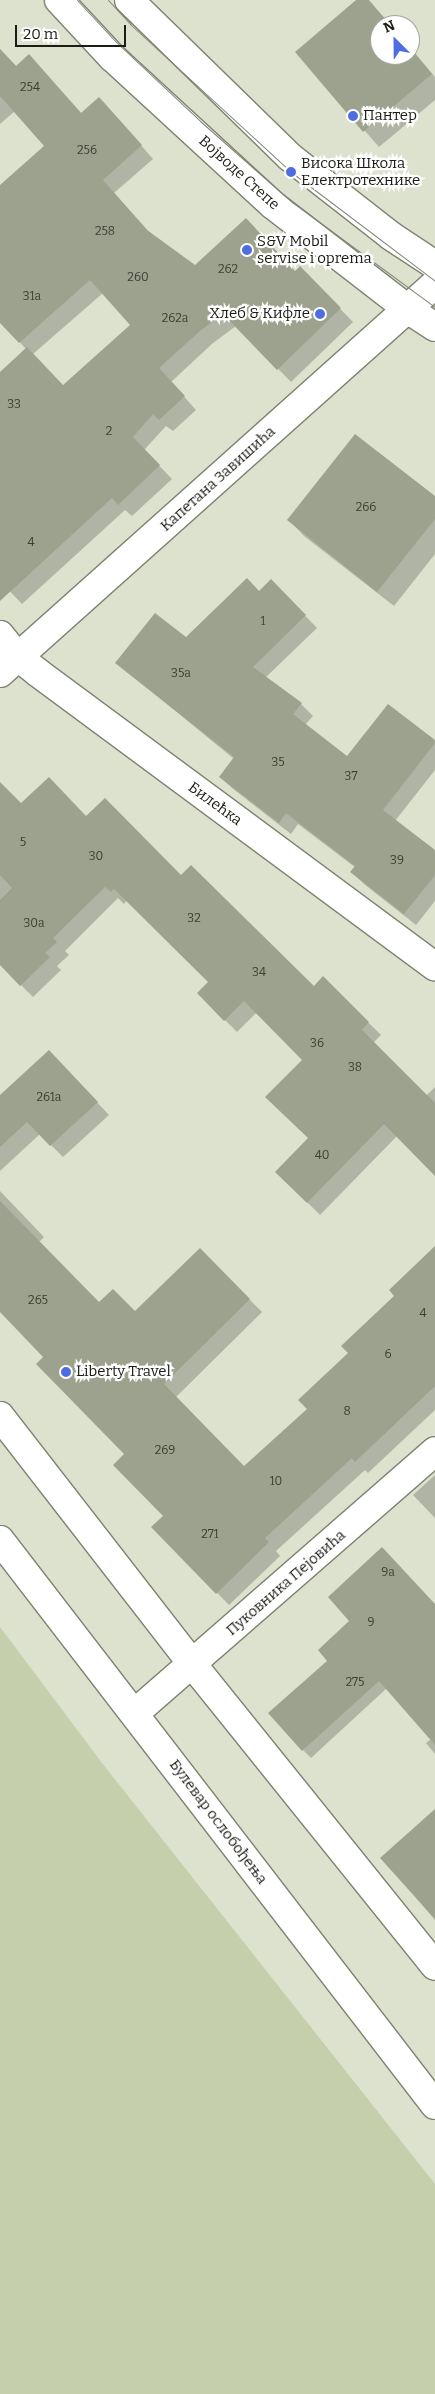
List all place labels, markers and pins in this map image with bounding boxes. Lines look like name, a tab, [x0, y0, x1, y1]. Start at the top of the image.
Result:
place label: Пантер	[363, 107, 417, 125]
marker: Пантер	[347, 110, 359, 122]
place label: Висока Школа Електротехнике	[301, 154, 420, 189]
marker: Висока Школа Електротехнике	[285, 166, 297, 178]
place label: S&V Mobil servise i oprema	[257, 232, 372, 267]
marker: S&V Mobil servise i oprema	[241, 244, 253, 256]
place label: Хлеб & Кифле	[210, 305, 310, 323]
marker: Хлеб & Кифле	[314, 308, 326, 320]
place label: Liberty Travel	[76, 1363, 171, 1381]
marker: Liberty Travel	[60, 1366, 72, 1378]

